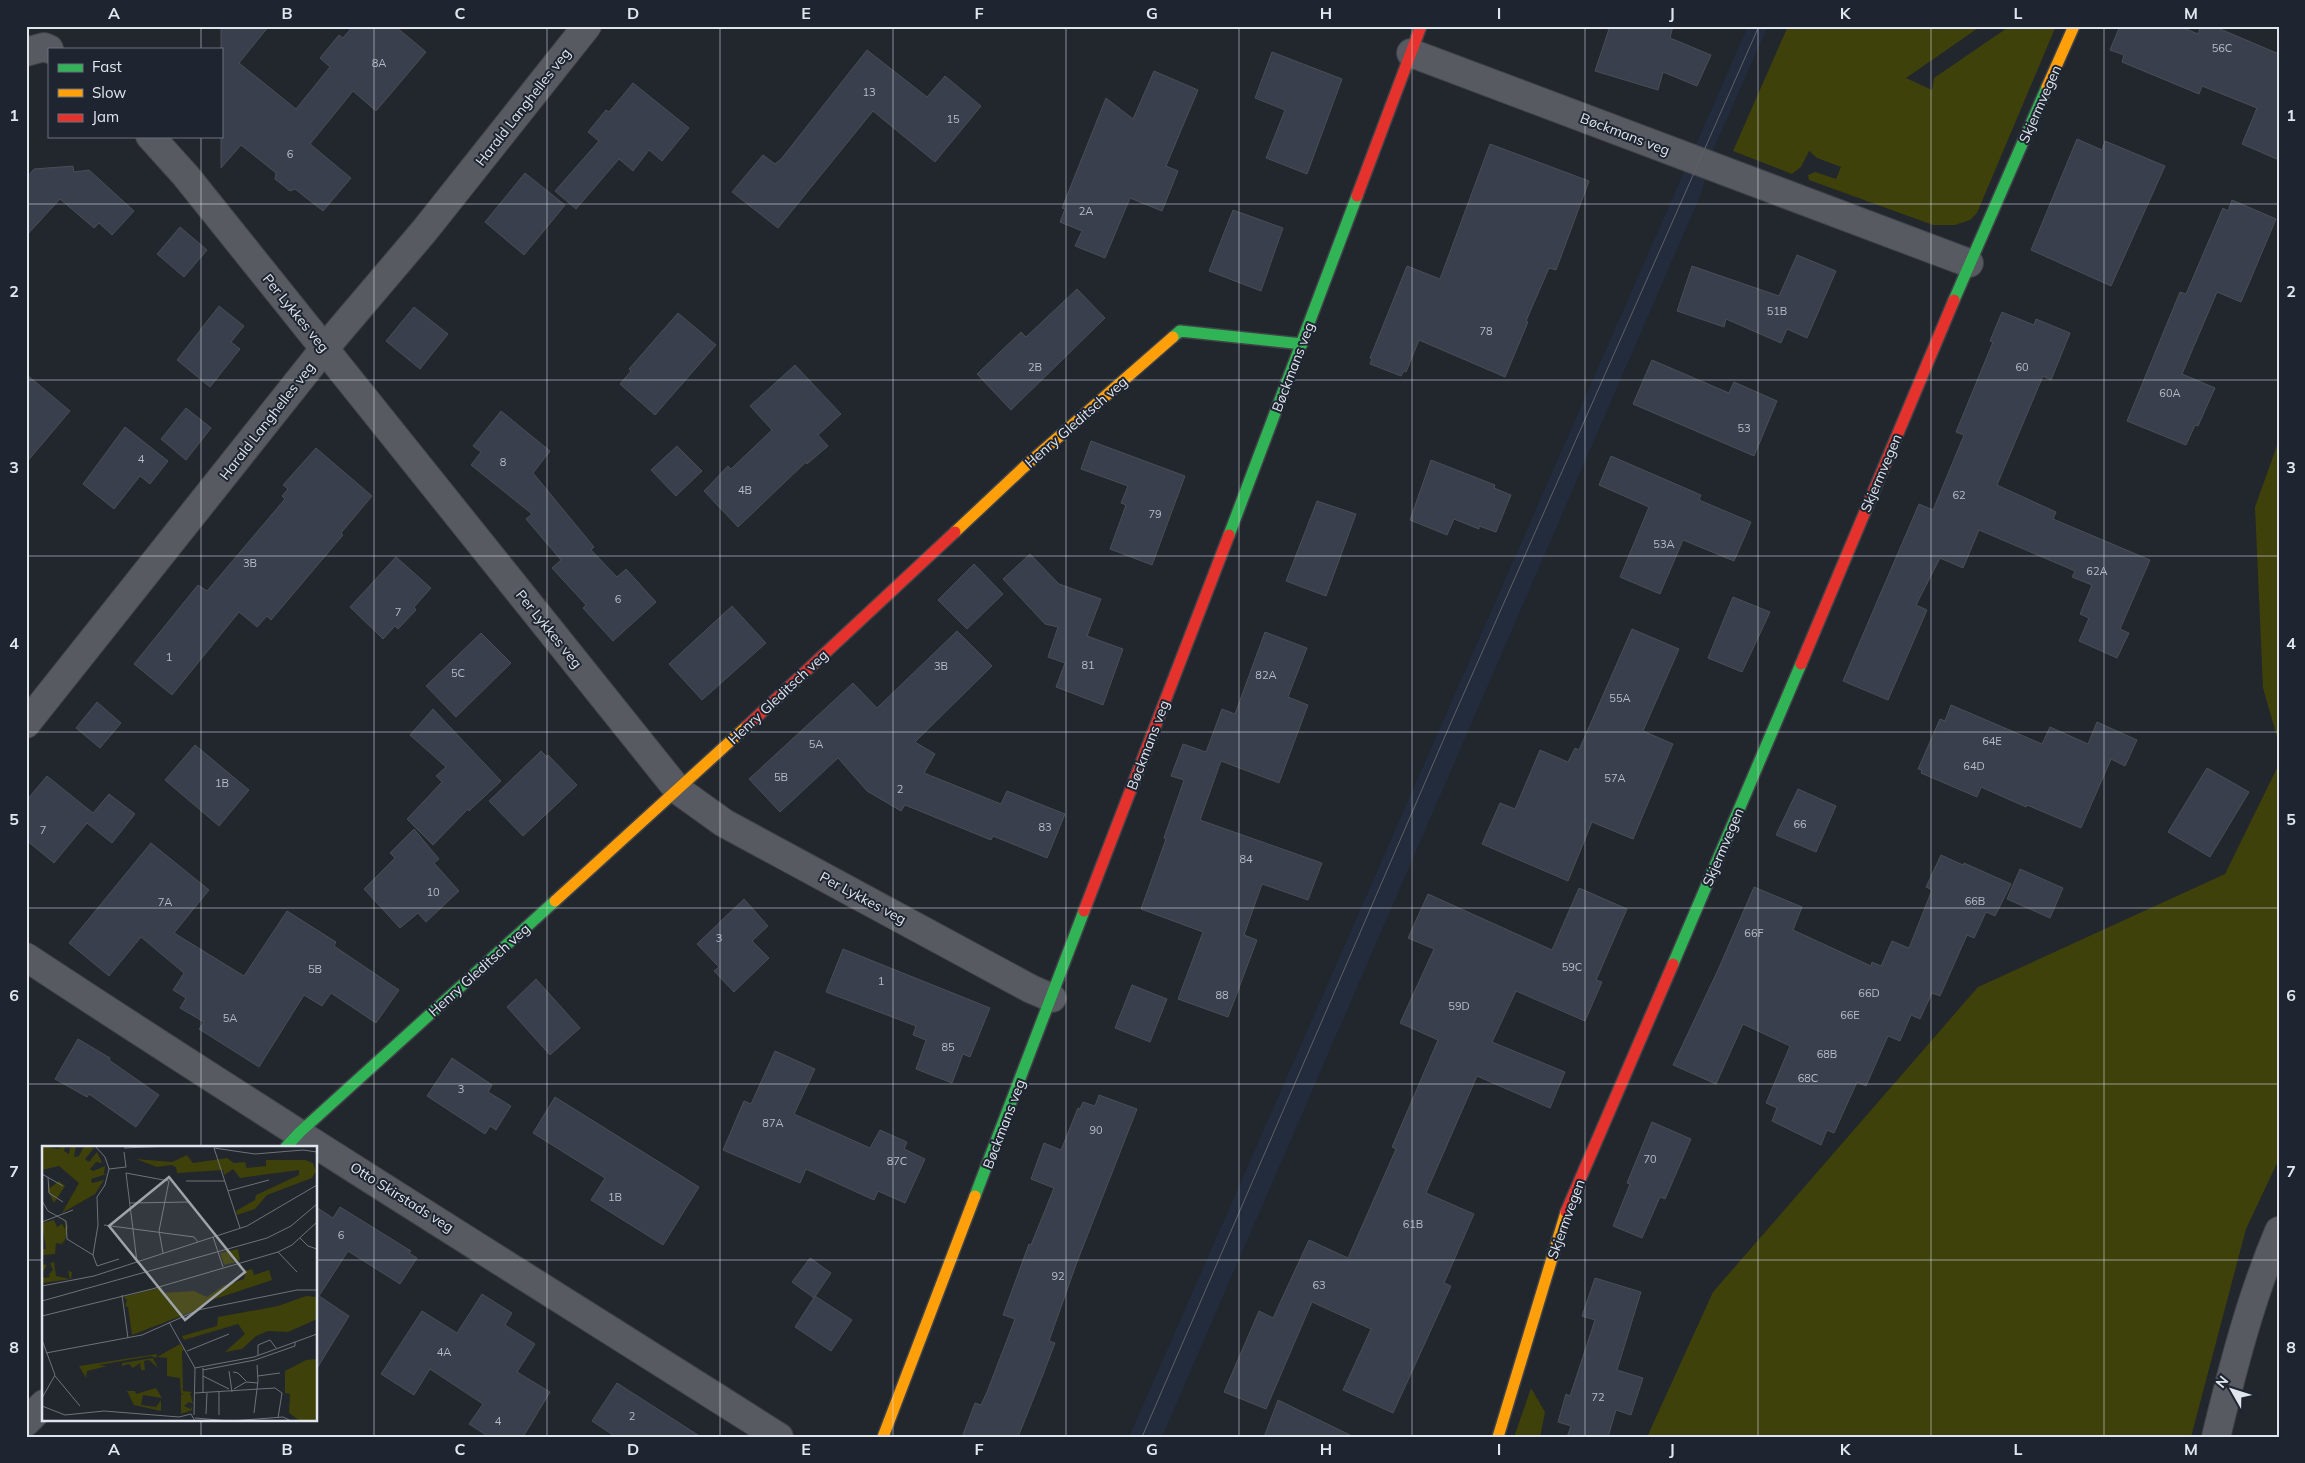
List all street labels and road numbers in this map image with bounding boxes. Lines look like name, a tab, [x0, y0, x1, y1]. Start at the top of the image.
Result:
street label: Harald Langhelles veg	[471, 44, 575, 170]
street label: Skjermvegen	[2015, 62, 2065, 146]
street label: Bøckmans veg	[1578, 109, 1672, 159]
street label: Per Lykkes veg	[259, 270, 333, 356]
street label: Bøckmans veg	[1268, 320, 1318, 414]
street label: Harald Langhelles veg	[215, 358, 319, 484]
street label: Henry Gleditsch veg	[1021, 373, 1131, 471]
street label: Skjermvegen	[1856, 431, 1906, 515]
street label: Per Lykkes veg	[512, 586, 586, 672]
street label: Henry Gleditsch veg	[724, 646, 832, 748]
street label: Bøckmans veg	[1123, 698, 1173, 792]
street label: Skjermvegen	[1698, 805, 1748, 889]
street label: Per Lykkes veg	[817, 868, 909, 928]
street label: Henry Gleditsch veg	[425, 920, 533, 1020]
street label: Bøckmans veg	[979, 1077, 1029, 1171]
street label: Otto Skirstads veg	[347, 1158, 457, 1236]
street label: Skjermvegen	[1543, 1177, 1589, 1261]

